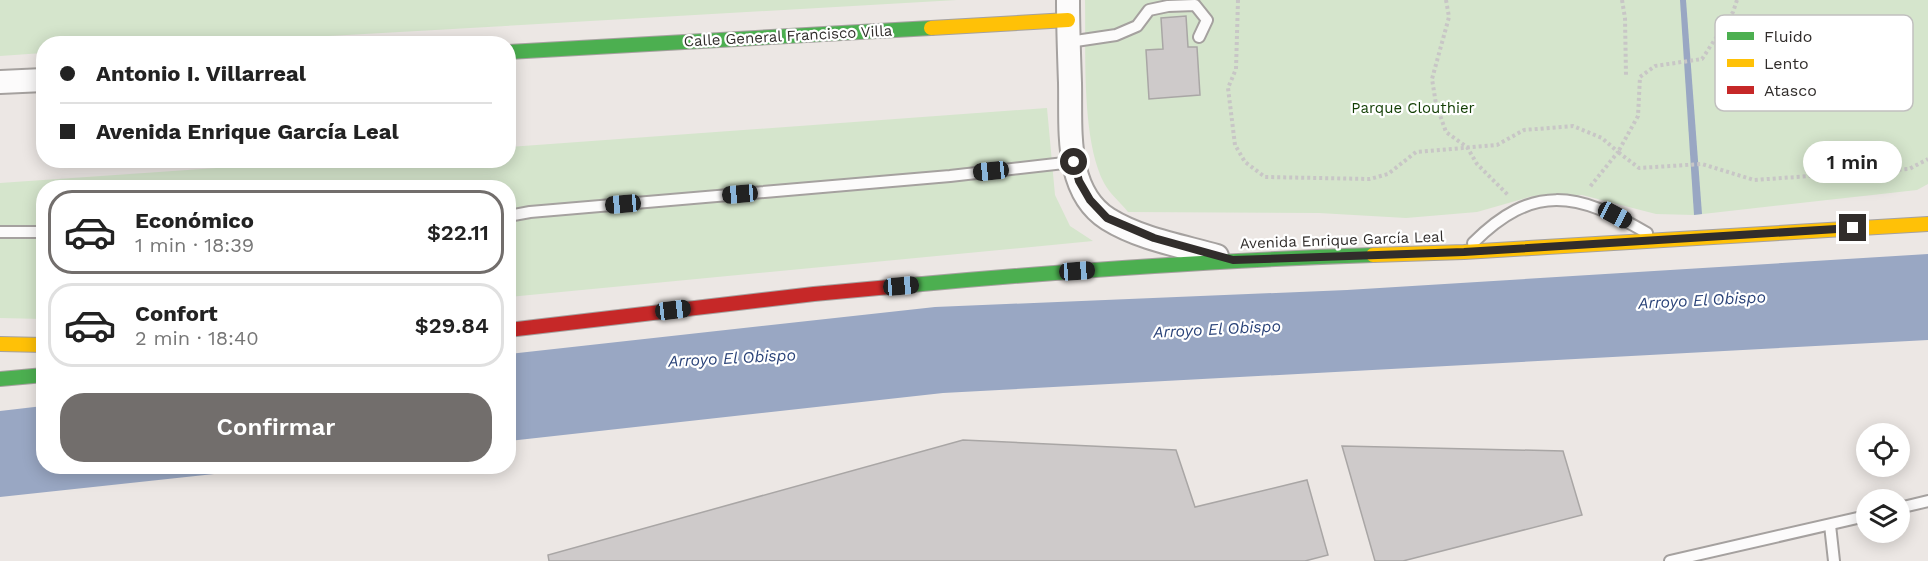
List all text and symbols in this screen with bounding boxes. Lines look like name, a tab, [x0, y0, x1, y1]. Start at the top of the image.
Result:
legend	[1715, 15, 1913, 111]
street label: Calle General Francisco Villa	[683, 22, 893, 50]
text: Fluido	[1764, 27, 1812, 46]
text: Lento	[1764, 54, 1809, 73]
text: Antonio I. Villarreal	[96, 61, 306, 86]
text: Atasco	[1764, 81, 1817, 100]
park label: Parque Clouthier	[1351, 99, 1475, 117]
text: Avenida Enrique García Leal	[96, 119, 399, 144]
callout: 1 min	[1804, 141, 1902, 183]
route start	[1060, 148, 1087, 175]
text: 1 min	[1827, 150, 1878, 174]
car	[972, 160, 1010, 182]
car	[721, 183, 759, 205]
car	[604, 193, 642, 215]
car	[1595, 199, 1635, 231]
icon: car	[63, 205, 117, 259]
text: Económico	[135, 208, 254, 233]
route end	[1839, 214, 1866, 241]
text: $22.11	[427, 220, 489, 245]
street label: Avenida Enrique García Leal	[1239, 227, 1445, 253]
text: 1 min · 18:39	[135, 233, 254, 257]
car	[1058, 261, 1096, 281]
car	[882, 275, 920, 297]
water label: Arroyo El Obispo	[1637, 287, 1766, 313]
icon: car	[63, 298, 117, 352]
car	[654, 299, 692, 321]
text: Confort	[135, 301, 218, 326]
text: $29.84	[415, 313, 489, 338]
water label: Arroyo El Obispo	[1152, 316, 1281, 342]
text: 2 min · 18:40	[135, 326, 259, 350]
water label: Arroyo El Obispo	[667, 345, 796, 371]
button: Confirmar	[60, 393, 492, 462]
map controls	[1856, 423, 1910, 543]
button: locate	[1856, 423, 1910, 477]
button: layers	[1856, 489, 1910, 543]

